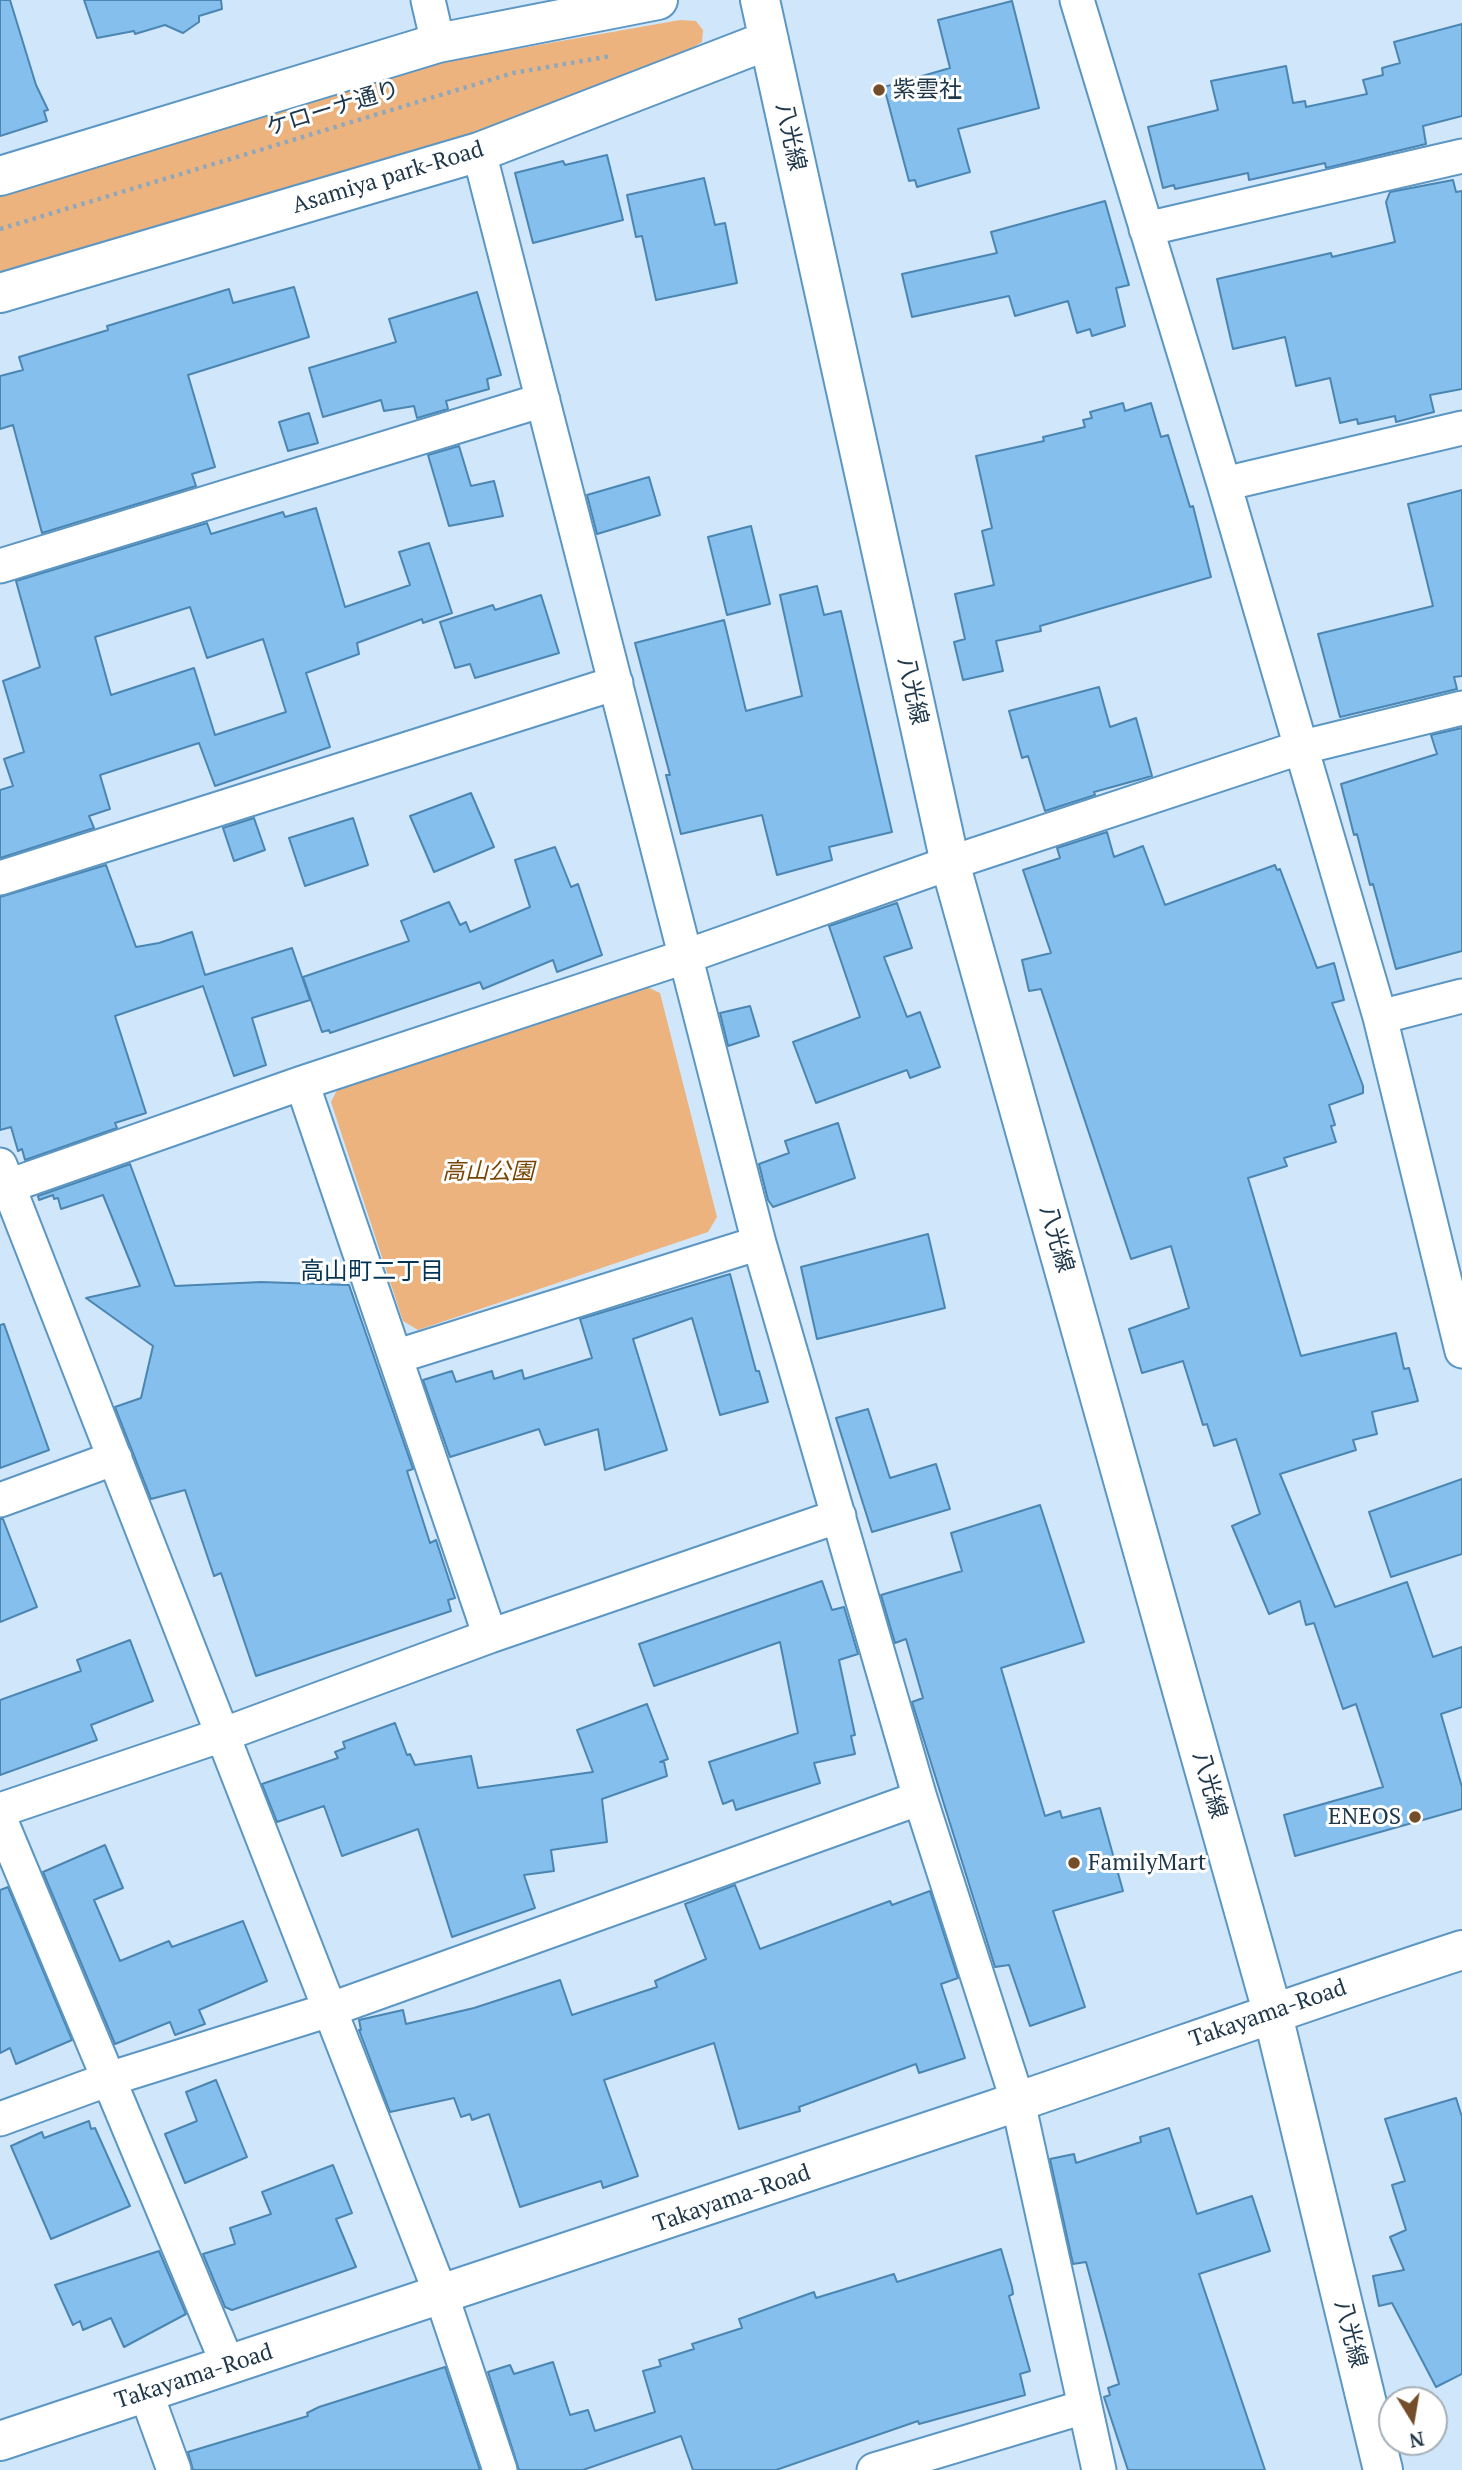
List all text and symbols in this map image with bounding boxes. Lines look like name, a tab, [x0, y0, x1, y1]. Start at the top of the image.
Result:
street label: ケローナ通り	[263, 76, 403, 142]
place label: 紫雲社	[893, 76, 962, 104]
marker: 紫雲社	[871, 82, 887, 98]
street label: 八光線	[769, 100, 811, 174]
street label: Asamiya park-Road	[289, 136, 487, 220]
street label: 八光線	[891, 654, 933, 728]
park label: 高山公園	[442, 1158, 534, 1186]
street label: 八光線	[1033, 1202, 1079, 1276]
district label: 高山町二丁目	[300, 1258, 444, 1286]
street label: 八光線	[1186, 1748, 1232, 1822]
place label: ENEOS	[1328, 1803, 1401, 1831]
marker: ENEOS	[1407, 1809, 1423, 1825]
place label: FamilyMart	[1088, 1849, 1206, 1877]
marker: FamilyMart	[1066, 1855, 1082, 1871]
street label: Takayama-Road	[1186, 1974, 1350, 2054]
street label: Takayama-Road	[650, 2159, 814, 2239]
street label: 八光線	[1328, 2297, 1372, 2371]
street label: Takayama-Road	[112, 2338, 276, 2416]
north arrow	[1378, 2386, 1448, 2456]
text: N	[1407, 2426, 1426, 2454]

